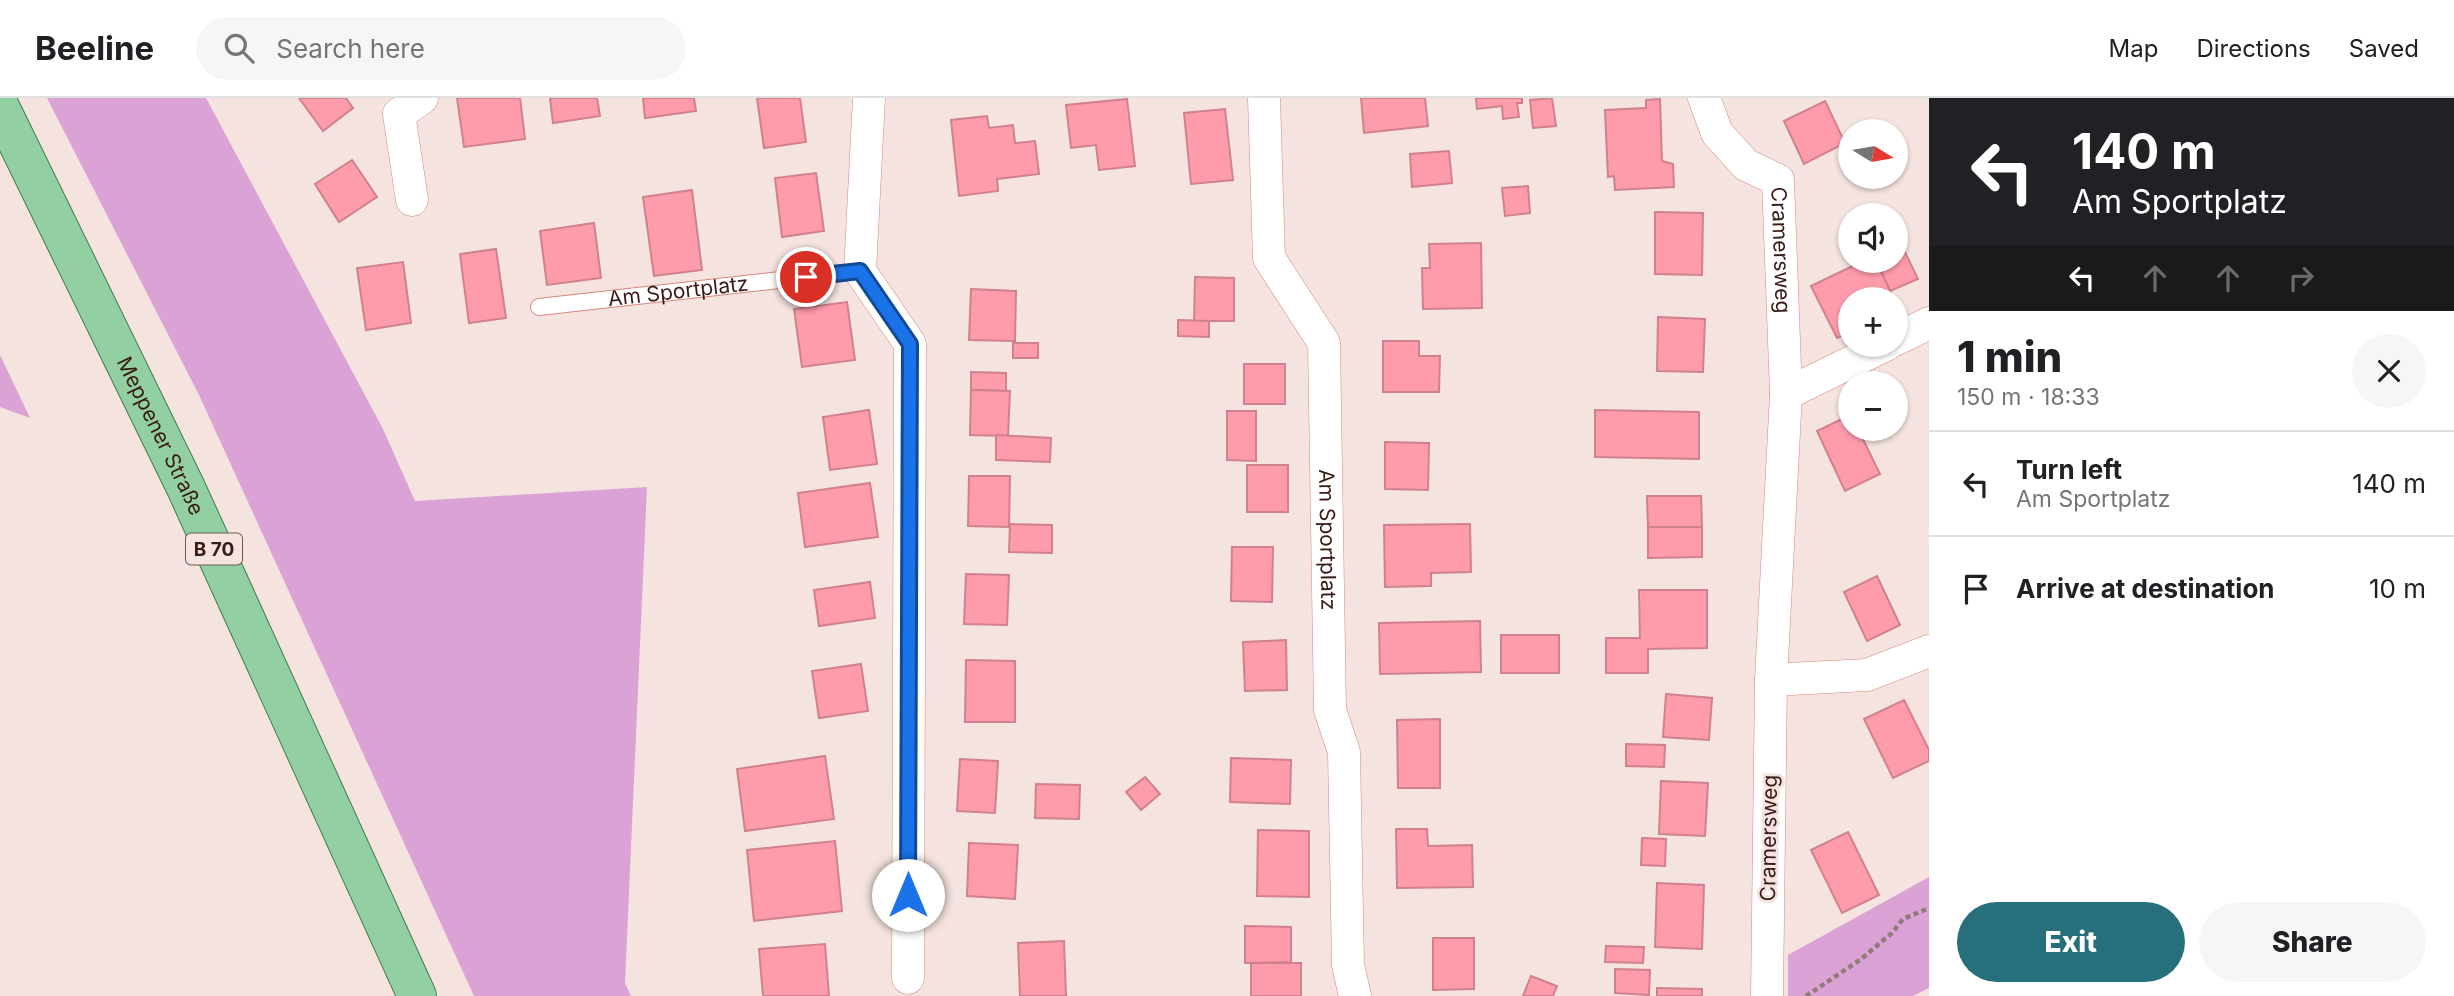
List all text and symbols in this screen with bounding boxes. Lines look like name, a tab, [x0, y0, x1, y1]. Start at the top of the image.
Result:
search box	[196, 17, 686, 80]
text: Beeline	[35, 28, 154, 68]
icon: search	[220, 29, 258, 67]
text: Search here	[276, 33, 425, 64]
text: Map	[2109, 34, 2158, 63]
text: Directions	[2196, 34, 2311, 63]
text: Saved	[2349, 34, 2419, 63]
north arrow	[1838, 119, 1908, 189]
map controls	[1838, 119, 1908, 441]
text: 140 m	[2072, 122, 2216, 181]
icon: left	[1957, 126, 2048, 217]
text: Am Sportplatz	[2072, 182, 2287, 221]
street label: Cramersweg	[1766, 186, 1796, 314]
button: sound	[1838, 203, 1908, 273]
pin	[776, 247, 836, 307]
icon: arrive	[787, 258, 825, 296]
icon: left	[2063, 259, 2101, 297]
icon: ahead	[2136, 259, 2174, 297]
icon: ahead	[2209, 259, 2247, 297]
icon: right	[2282, 259, 2320, 297]
street label: Am Sportplatz	[607, 271, 750, 311]
button: +	[1838, 287, 1908, 357]
text: 1 min	[1957, 331, 2062, 382]
button: close	[2352, 334, 2426, 408]
street label: Meppener Straße	[112, 352, 210, 519]
button: −	[1838, 371, 1908, 441]
text: 150 m · 18:33	[1957, 383, 2100, 411]
text: Turn left	[2016, 454, 2122, 485]
icon: left	[1957, 465, 1995, 503]
text: 140 m	[2352, 468, 2426, 499]
street label: Am Sportplatz	[1314, 469, 1341, 610]
text: Am Sportplatz	[2016, 485, 2170, 513]
road number: B 70	[186, 534, 242, 564]
icon: arrive	[1957, 570, 1995, 608]
text: Arrive at destination	[2016, 573, 2275, 604]
text: 10 m	[2369, 573, 2426, 604]
street label: Cramersweg	[1755, 774, 1782, 902]
position arrow	[871, 858, 945, 932]
button: Exit	[1957, 902, 2185, 982]
button: Share	[2199, 902, 2426, 982]

